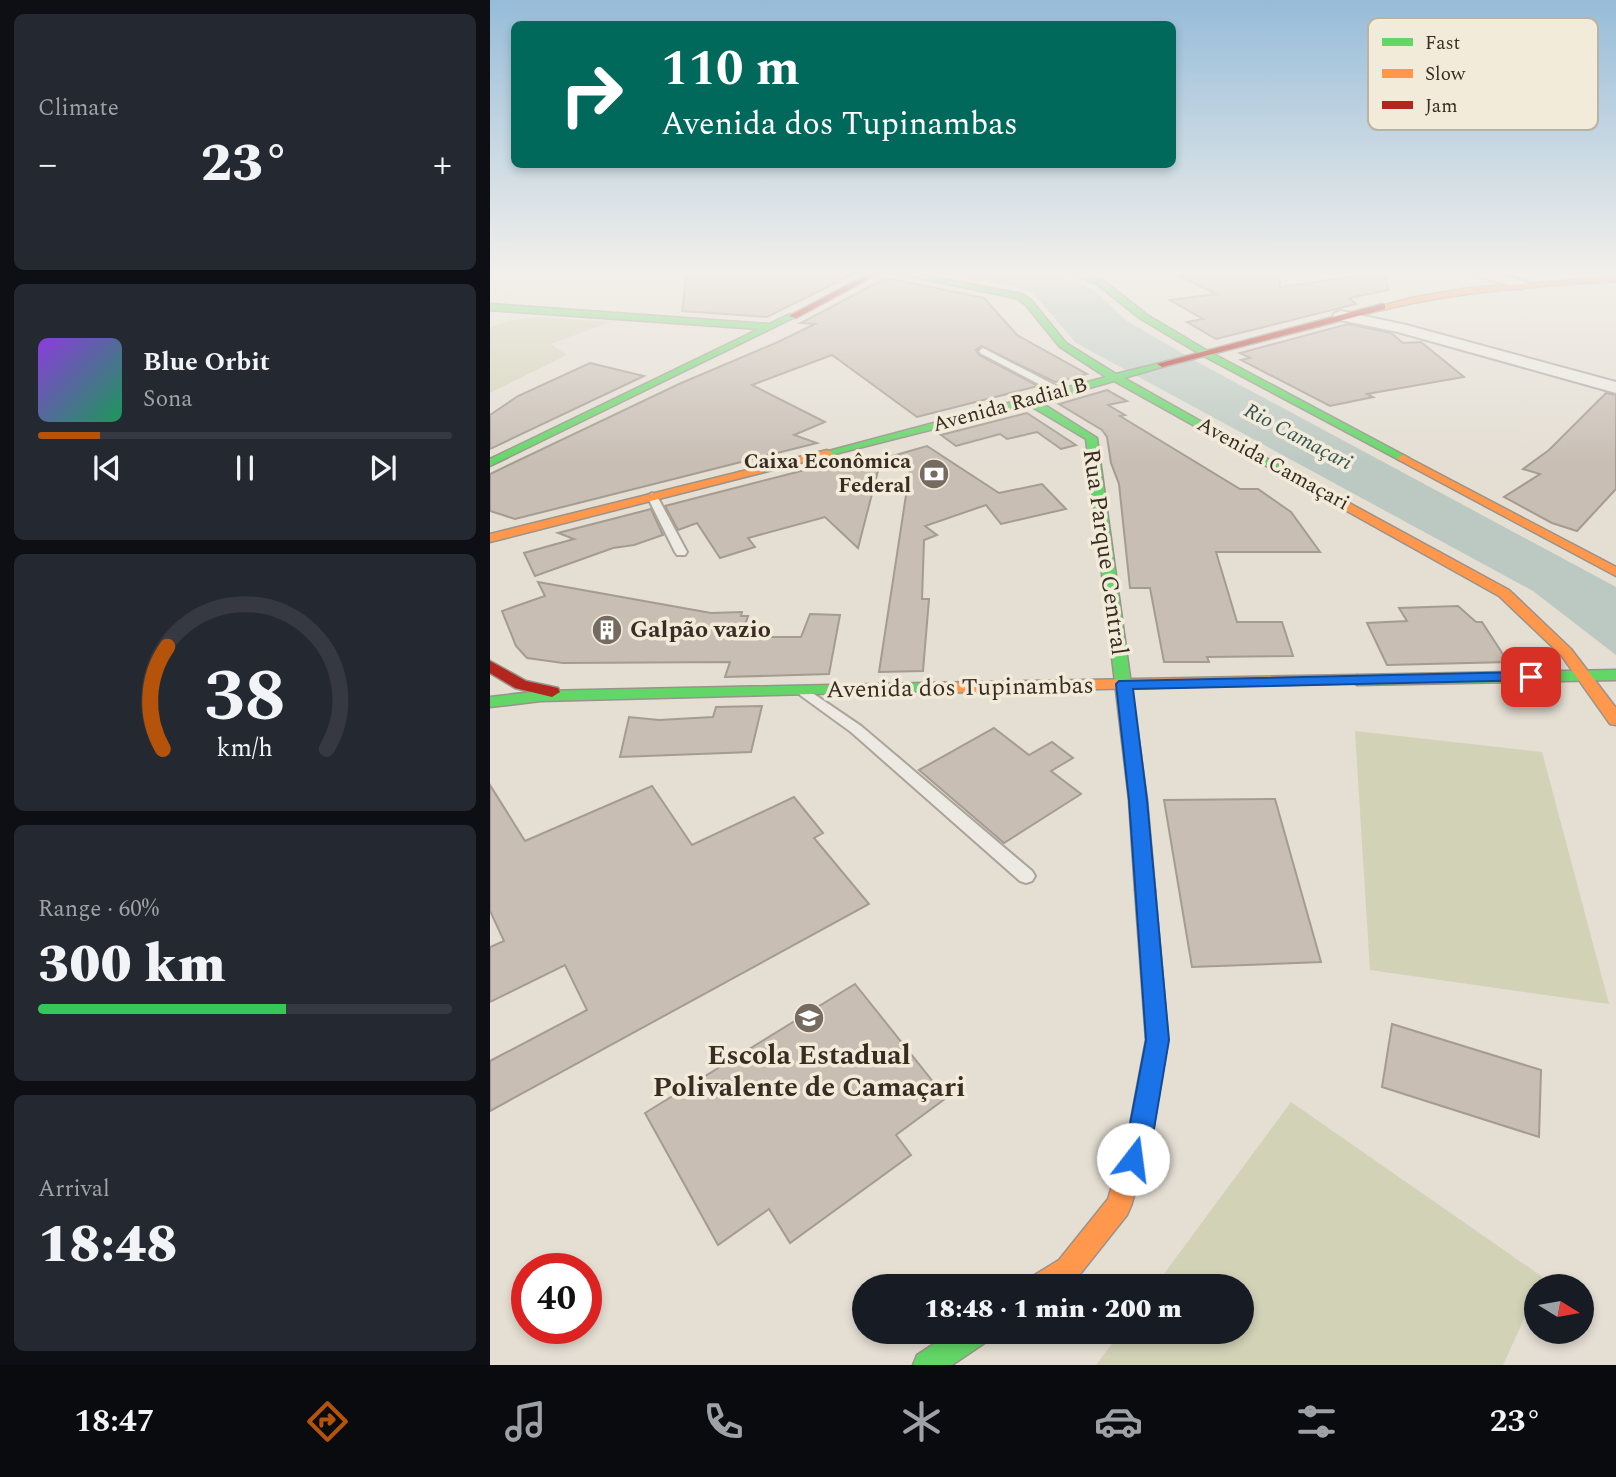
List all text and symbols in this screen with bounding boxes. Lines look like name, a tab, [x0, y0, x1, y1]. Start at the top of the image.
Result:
legend	[1368, 18, 1598, 130]
text: Fast	[1425, 29, 1461, 58]
text: 110 m	[661, 32, 800, 107]
icon: right	[546, 49, 637, 140]
text: Slow	[1425, 60, 1466, 89]
text: Climate	[38, 91, 119, 126]
text: Jam	[1425, 92, 1457, 121]
text: Avenida dos Tupinambas	[661, 100, 1018, 149]
text: 23°	[201, 125, 289, 204]
text: −	[38, 136, 57, 194]
text: +	[433, 136, 452, 194]
text: Blue Orbit	[143, 342, 270, 382]
street label: Avenida Radial B	[929, 369, 1091, 441]
text: Sona	[143, 382, 193, 417]
water label: Rio Camaçari	[1238, 395, 1358, 479]
street label: Avenida Camaçari	[1191, 409, 1355, 519]
place label: Caixa Econômica Federal	[744, 446, 911, 502]
street label: Rua Parque Central	[1073, 447, 1137, 657]
icon: previous	[88, 449, 126, 487]
icon: pause	[226, 449, 264, 487]
icon: next	[364, 449, 402, 487]
bank icon: Caixa Econômica Federal	[917, 457, 951, 491]
place label: Galpão vazio	[630, 612, 771, 648]
building icon: Galpão vazio	[590, 613, 624, 647]
text: 38	[204, 642, 286, 753]
pin	[1501, 647, 1561, 707]
icon: arrive	[1512, 658, 1550, 696]
street label: Avenida dos Tupinambas	[826, 668, 1094, 708]
text: km/h	[217, 729, 273, 767]
text: Range · 60%	[38, 892, 159, 927]
text: 300 km	[38, 926, 226, 1005]
school or university icon: Escola Estadual Polivalente de Camaçari	[792, 1001, 826, 1035]
place label: Escola Estadual Polivalente de Camaçari	[653, 1034, 965, 1109]
position arrow	[1096, 1122, 1170, 1196]
text: Arrival	[38, 1172, 110, 1207]
text: 18:48	[38, 1206, 177, 1285]
speed limit sign: 40	[511, 1253, 602, 1344]
north arrow	[1524, 1274, 1594, 1344]
map controls	[1524, 1274, 1594, 1344]
text: 18:48 · 1 min · 200 m	[924, 1289, 1182, 1329]
text: 18:47	[74, 1397, 155, 1446]
icon: directions	[303, 1397, 352, 1446]
icon: music	[501, 1397, 550, 1446]
icon: phone	[699, 1397, 748, 1446]
icon: climate	[897, 1397, 946, 1446]
icon: car	[1094, 1397, 1143, 1446]
icon: filters	[1292, 1397, 1341, 1446]
text: 23°	[1490, 1397, 1542, 1446]

